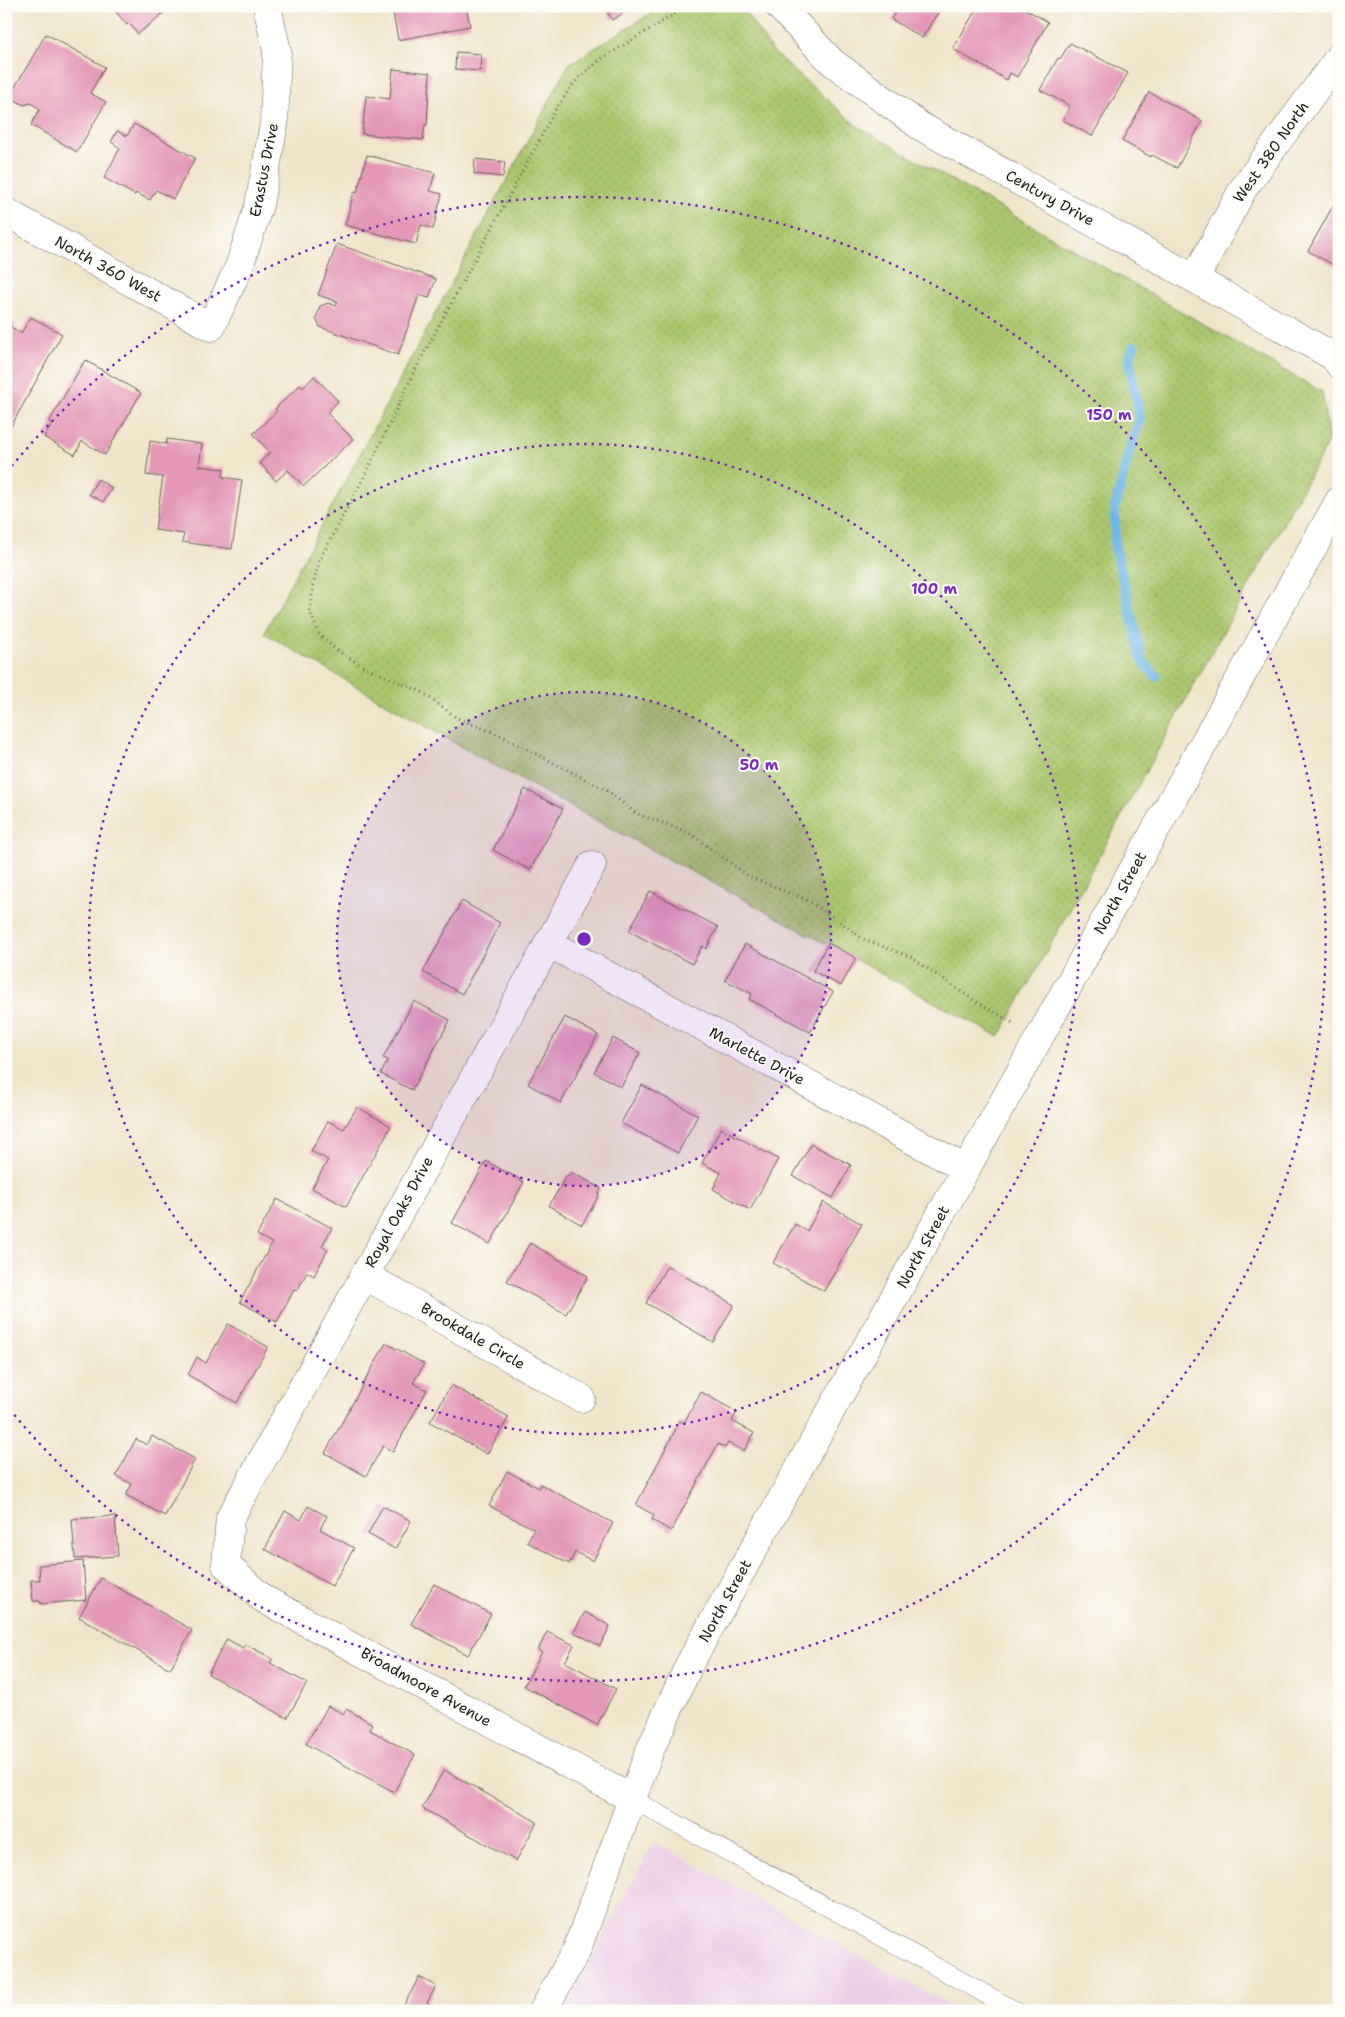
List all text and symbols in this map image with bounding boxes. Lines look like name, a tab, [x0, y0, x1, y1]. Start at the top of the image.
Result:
street label: West 380 North	[1229, 97, 1313, 207]
street label: Erastus Drive	[245, 121, 283, 219]
street label: Century Drive	[1002, 165, 1098, 231]
street label: North 360 West	[51, 231, 165, 307]
text: 150 m	[1086, 405, 1132, 425]
text: 100 m	[911, 579, 957, 599]
text: 50 m	[740, 755, 779, 775]
street label: North Street	[1089, 848, 1151, 938]
centre of rings	[575, 930, 593, 948]
street label: Marlette Drive	[706, 1022, 808, 1090]
street label: Royal Oaks Drive	[360, 1153, 438, 1271]
street label: North Street	[892, 1202, 954, 1292]
street label: Brookdale Circle	[417, 1298, 529, 1374]
street label: North Street	[694, 1556, 756, 1646]
street label: Broadmoore Avenue	[357, 1643, 495, 1731]

